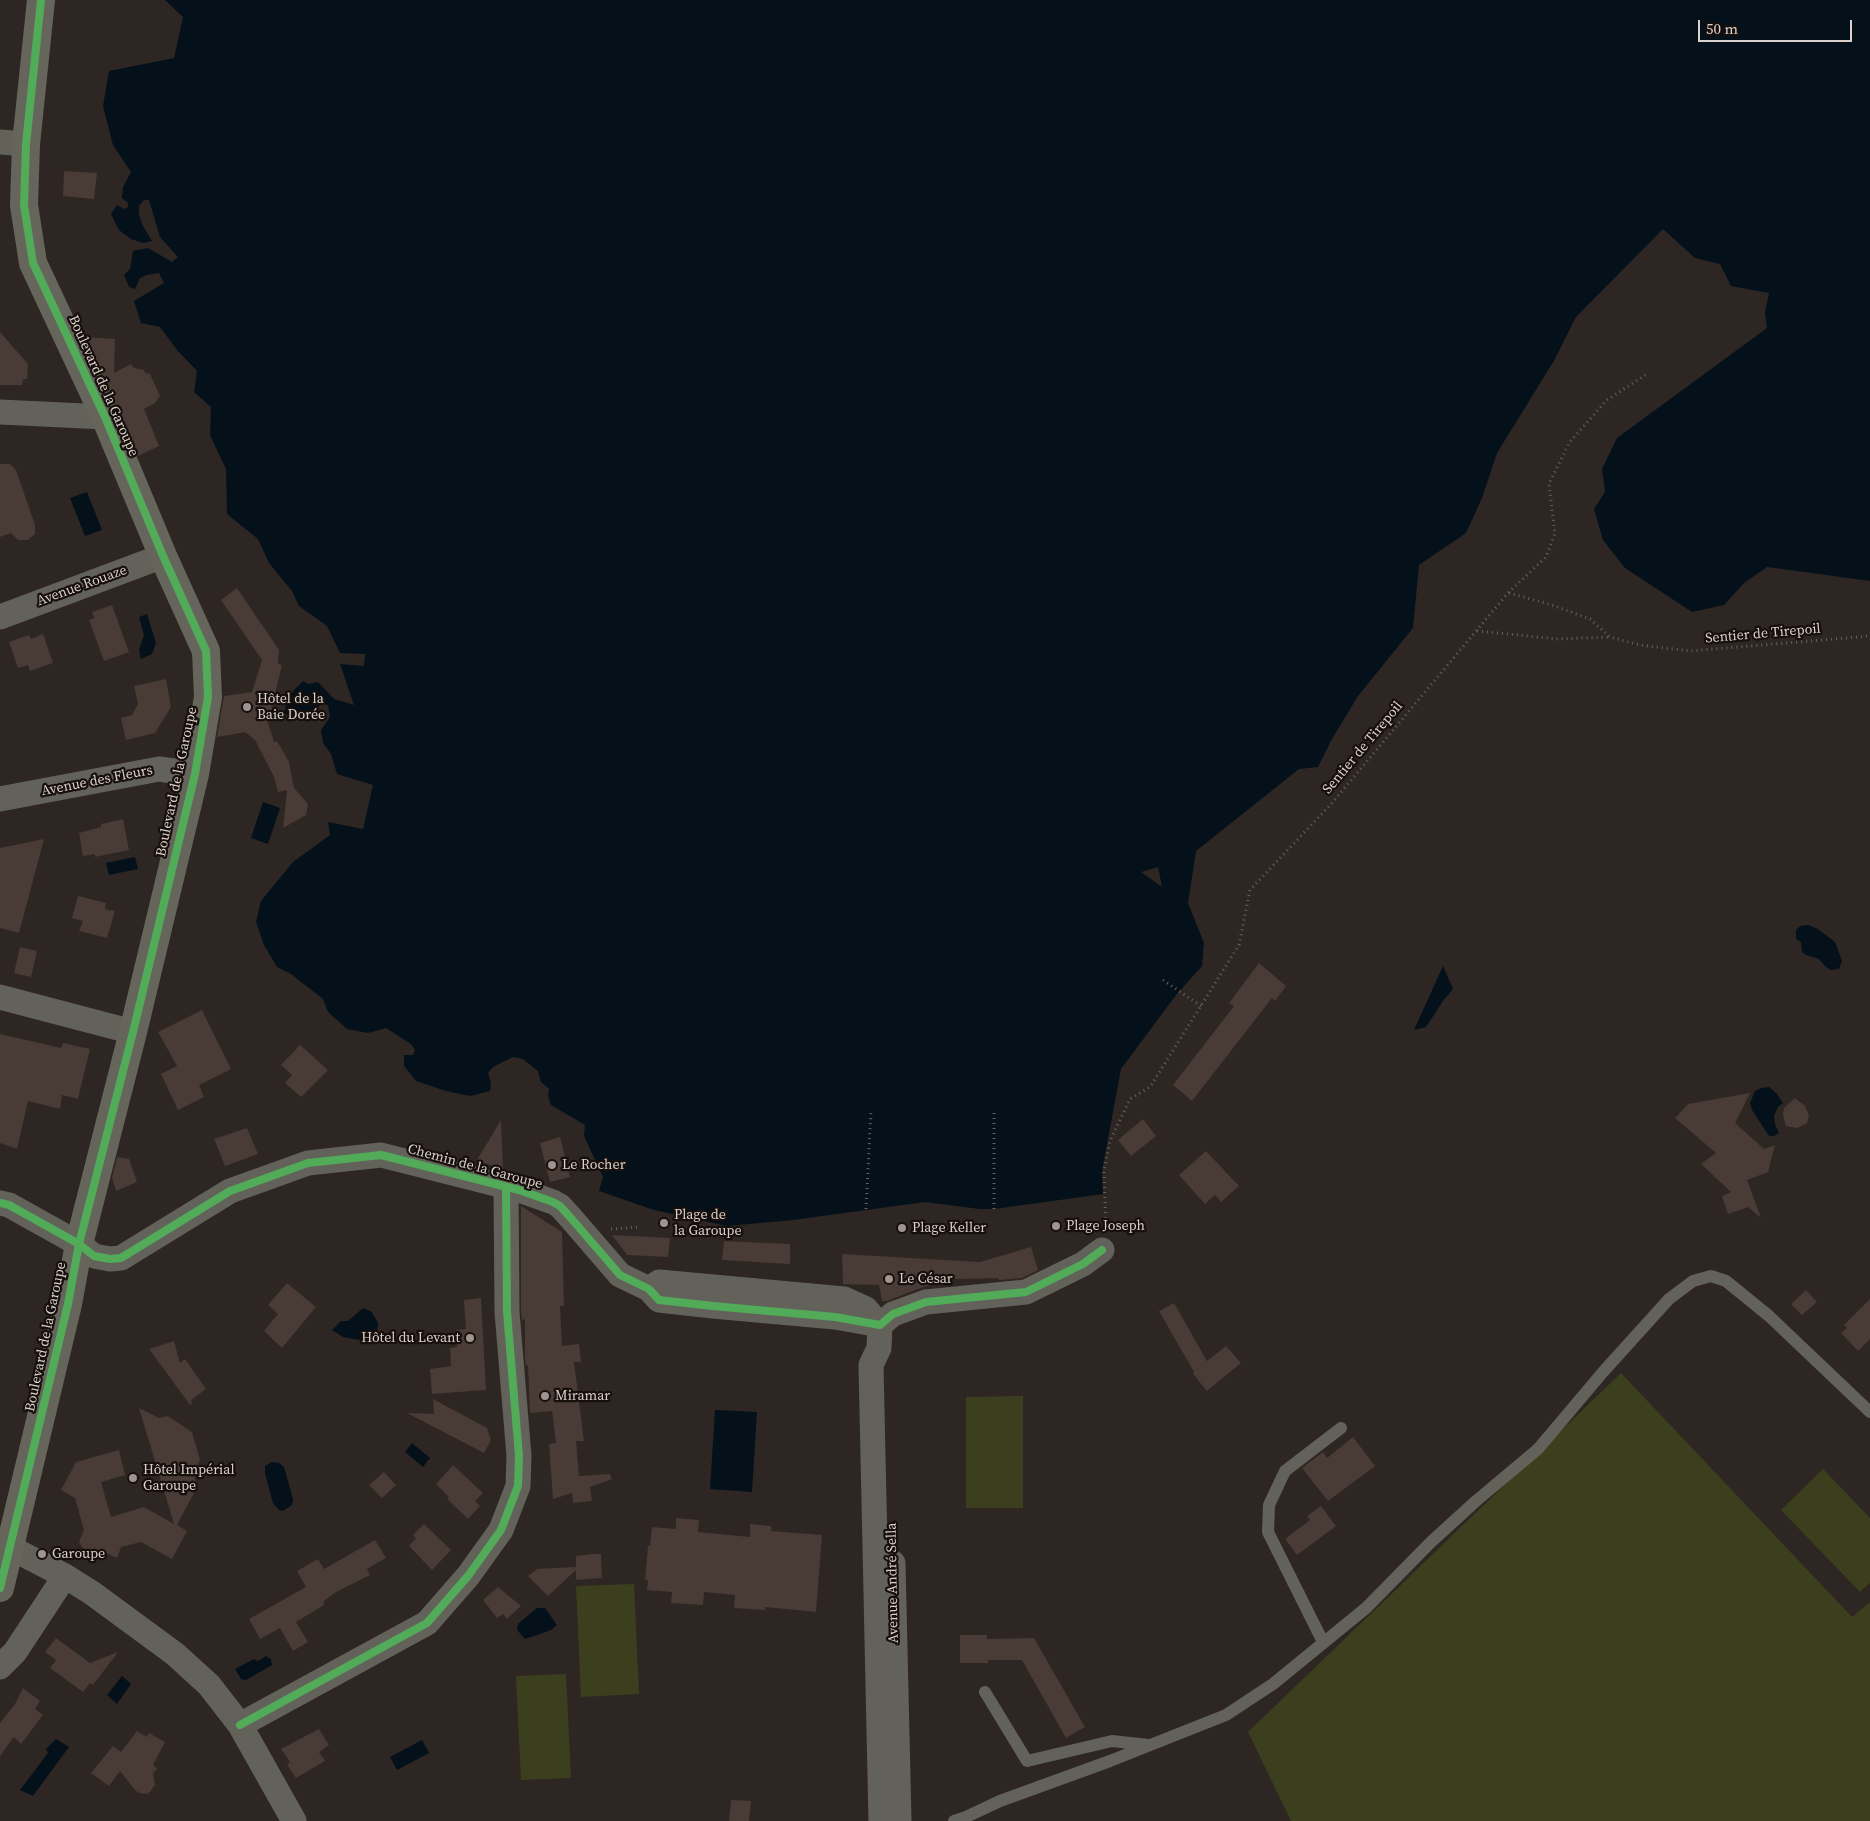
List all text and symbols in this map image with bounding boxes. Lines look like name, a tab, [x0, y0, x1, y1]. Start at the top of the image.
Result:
scale bar	[1700, 10, 1854, 42]
text: 50 m	[1706, 18, 1738, 39]
street label: Boulevard de la Garoupe	[64, 313, 142, 459]
street label: Avenue Rouaze	[35, 562, 129, 610]
street label: Sentier de Tirepoil	[1705, 621, 1821, 647]
place label: Hôtel de la Baie Dorée	[257, 691, 325, 724]
street label: Sentier de Tirepoil	[1319, 698, 1407, 798]
marker: Hôtel de la Baie Dorée	[241, 701, 253, 713]
street label: Boulevard de la Garoupe	[153, 706, 201, 858]
street label: Avenue des Fleurs	[40, 762, 154, 800]
street label: Chemin de la Garoupe	[406, 1141, 544, 1193]
place label: Le Rocher	[562, 1157, 626, 1173]
marker: Le Rocher	[546, 1159, 558, 1171]
place label: Plage de la Garoupe	[674, 1207, 742, 1240]
marker: Plage de la Garoupe	[658, 1217, 670, 1229]
place label: Plage Joseph	[1066, 1218, 1145, 1234]
place label: Plage Keller	[912, 1220, 986, 1236]
marker: Plage Joseph	[1050, 1220, 1062, 1232]
marker: Plage Keller	[896, 1222, 908, 1234]
street label: Boulevard de la Garoupe	[22, 1261, 70, 1413]
place label: Le César	[899, 1271, 953, 1287]
marker: Le César	[883, 1273, 895, 1285]
place label: Hôtel du Levant	[361, 1330, 460, 1346]
marker: Hôtel du Levant	[464, 1332, 476, 1344]
place label: Miramar	[555, 1388, 610, 1404]
marker: Miramar	[539, 1390, 551, 1402]
place label: Hôtel Impérial Garoupe	[143, 1462, 235, 1494]
marker: Hôtel Impérial Garoupe	[127, 1472, 139, 1484]
street label: Avenue André Sella	[884, 1523, 902, 1643]
place label: Garoupe	[52, 1546, 105, 1562]
marker: Garoupe	[36, 1548, 48, 1560]

